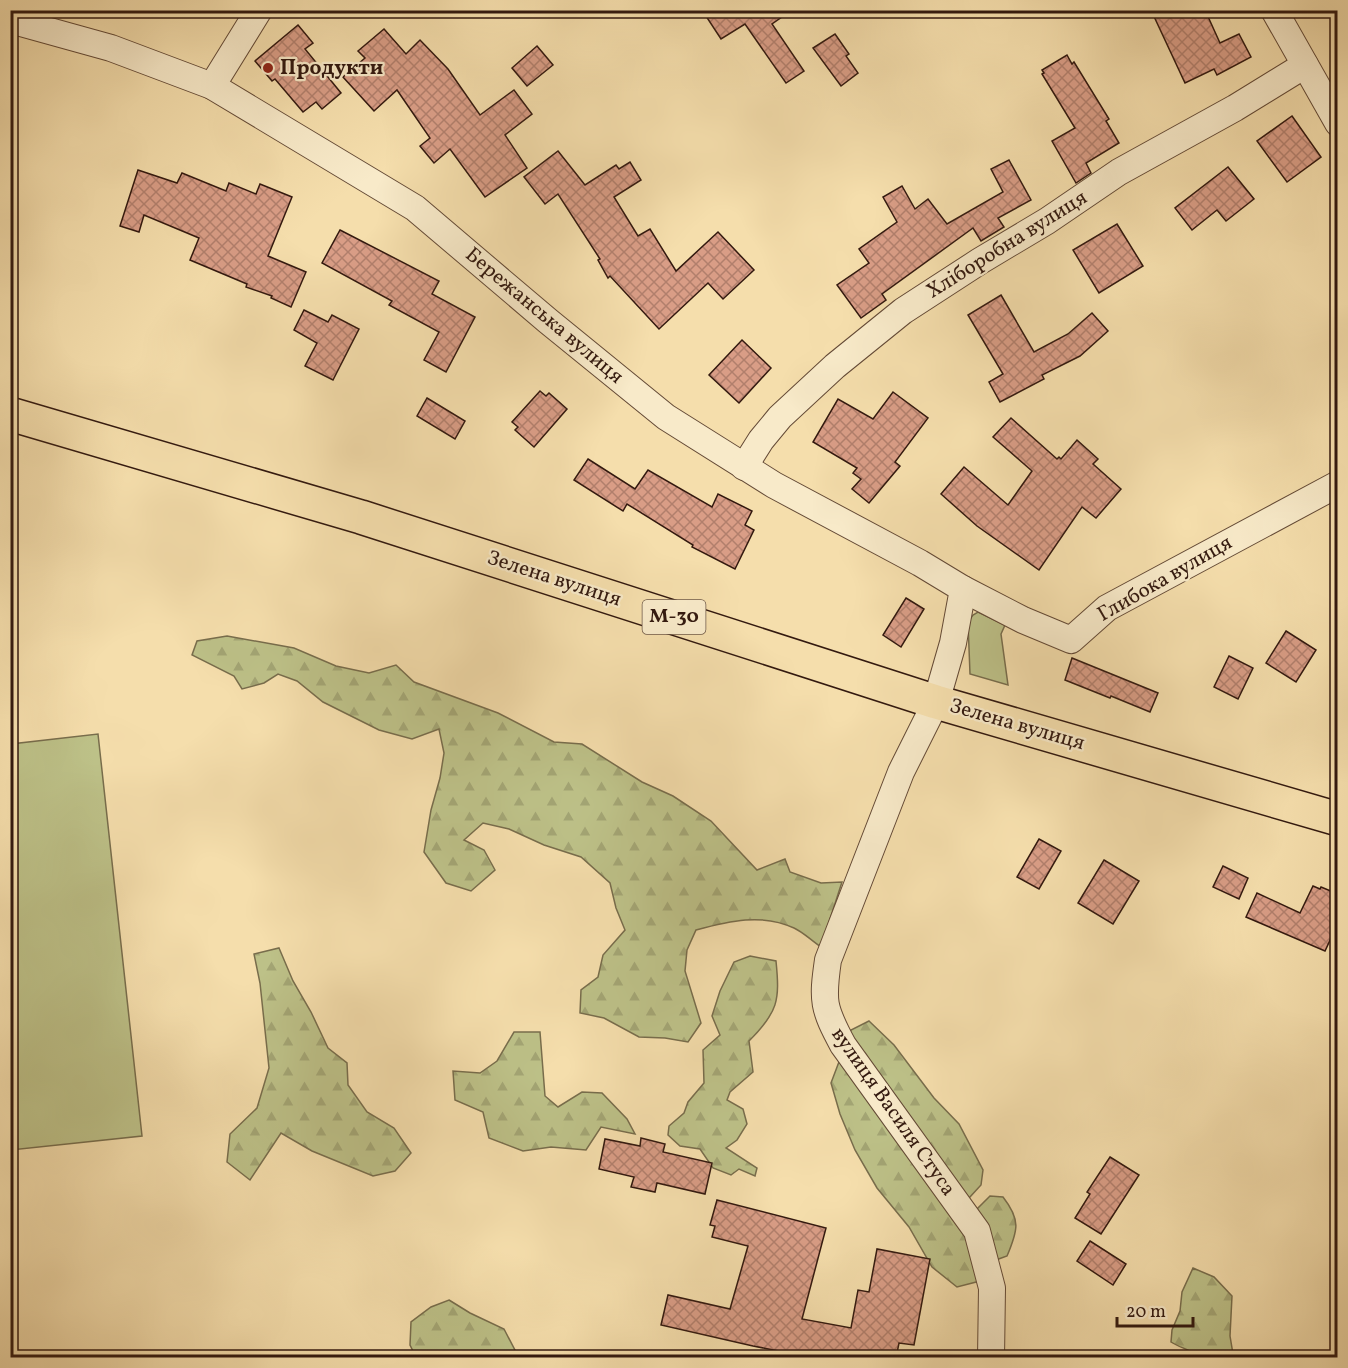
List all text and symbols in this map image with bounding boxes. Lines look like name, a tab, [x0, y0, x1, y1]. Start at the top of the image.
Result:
place label: Продукти	[280, 54, 383, 83]
marker: Продукти	[261, 61, 275, 75]
street label: Хліборобна вулиця	[921, 184, 1093, 306]
street label: Бережанська вулиця	[458, 241, 630, 391]
street label: Глибока вулиця	[1092, 529, 1238, 629]
street label: Зелена вулиця	[483, 544, 625, 614]
road number: М-30	[642, 600, 706, 634]
street label: Зелена вулиця	[946, 692, 1088, 758]
street label: вулиця Василя Стуса	[824, 1022, 962, 1202]
scale bar	[1117, 1290, 1194, 1328]
text: 20 m	[1126, 1300, 1166, 1325]

